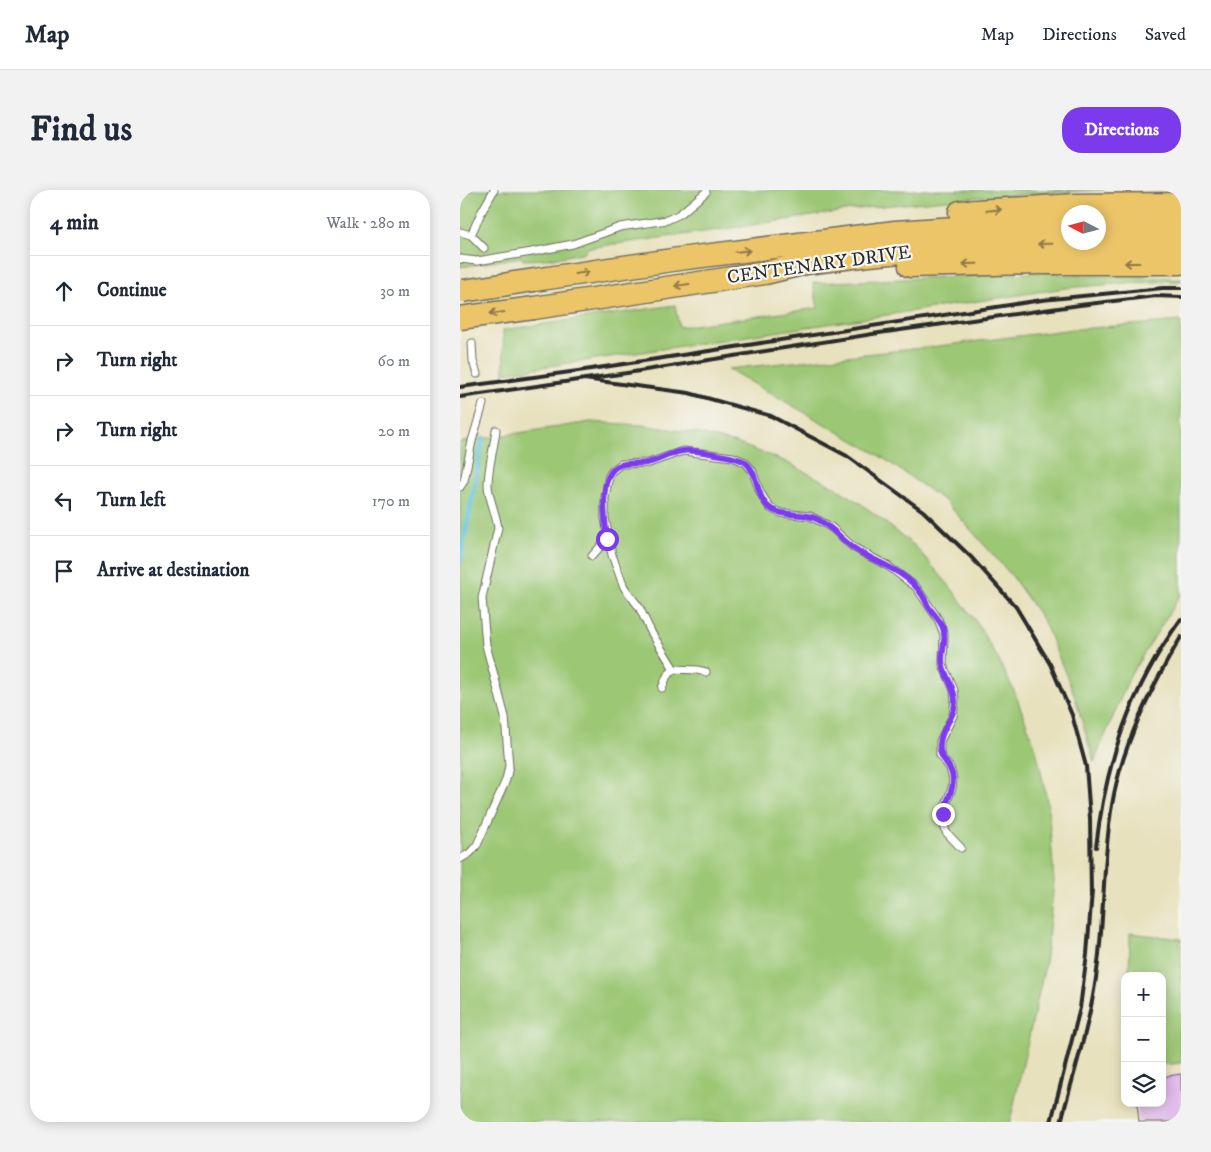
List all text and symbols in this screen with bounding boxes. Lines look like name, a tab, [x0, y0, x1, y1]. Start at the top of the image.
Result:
text: Map	[25, 20, 69, 50]
text: Map	[981, 24, 1014, 46]
text: Directions	[1042, 24, 1117, 46]
text: Saved	[1145, 24, 1186, 46]
button: Directions	[1062, 107, 1181, 153]
text: Find us	[30, 108, 132, 152]
one-way arrow	[986, 205, 1002, 214]
north arrow	[1061, 205, 1106, 250]
text: 4 min	[50, 210, 99, 236]
text: Walk · 280 m	[326, 213, 410, 233]
one-way arrow	[1038, 239, 1054, 249]
street label: CENTENARY DRIVE	[726, 241, 912, 289]
one-way arrow	[735, 246, 751, 256]
one-way arrow	[1125, 258, 1141, 268]
one-way arrow	[962, 259, 978, 269]
one-way arrow	[574, 268, 590, 278]
icon: ahead	[50, 277, 78, 305]
text: Continue	[97, 279, 167, 302]
one-way arrow	[674, 280, 690, 290]
text: 30 m	[380, 281, 410, 301]
one-way arrow	[490, 308, 506, 318]
icon: right	[50, 347, 78, 375]
text: Turn right	[97, 349, 177, 372]
text: 60 m	[378, 351, 410, 371]
icon: right	[50, 417, 78, 445]
text: Turn right	[97, 419, 177, 442]
text: 20 m	[378, 421, 410, 441]
icon: left	[50, 487, 78, 515]
text: Turn left	[97, 489, 166, 512]
text: 170 m	[372, 491, 410, 511]
route start	[596, 528, 619, 551]
icon: arrive	[50, 557, 78, 585]
text: Arrive at destination	[97, 559, 249, 582]
route end	[932, 803, 955, 826]
map controls	[1121, 972, 1166, 1107]
button: +	[1121, 972, 1166, 1017]
button: −	[1121, 1017, 1166, 1062]
button: layers	[1121, 1062, 1166, 1107]

